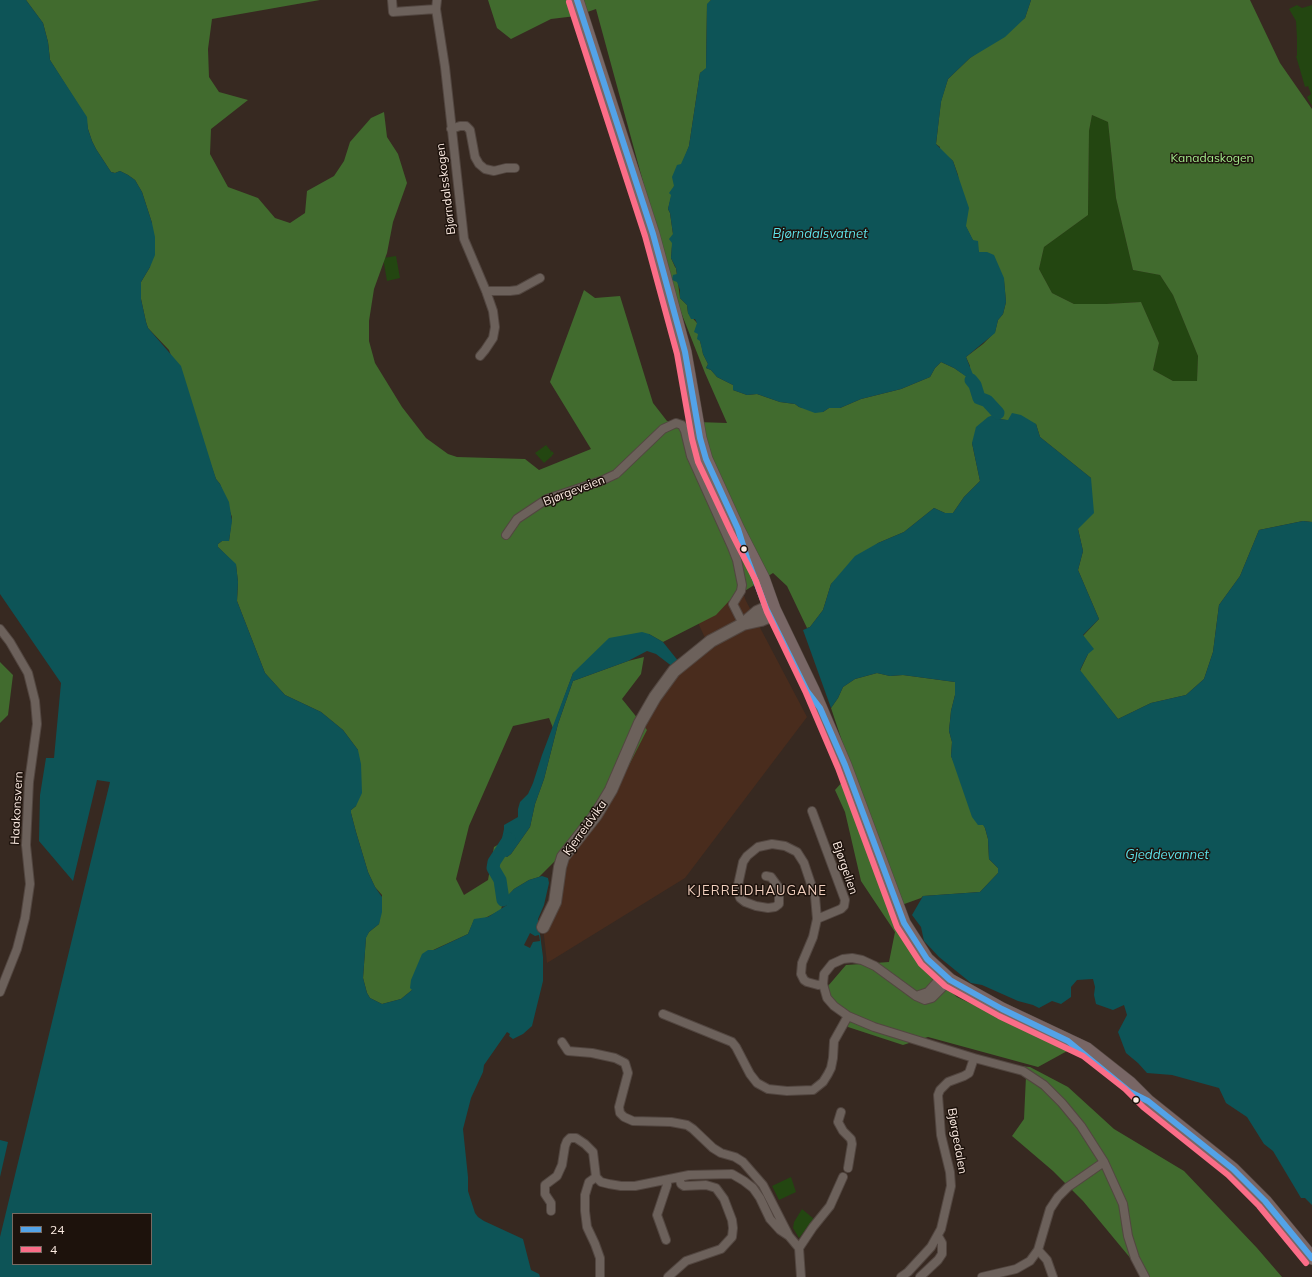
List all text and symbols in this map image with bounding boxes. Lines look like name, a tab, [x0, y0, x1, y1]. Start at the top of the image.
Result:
street label: Bjørndalsskogen	[433, 142, 459, 236]
park label: Kanadaskogen	[1170, 151, 1254, 165]
water label: Bjørndalsvatnet	[772, 226, 868, 242]
street label: Bjørgeveien	[541, 473, 607, 509]
unlabelled marker	[739, 544, 749, 554]
street label: Haakonsvern	[8, 771, 26, 845]
street label: Kjerreidvika	[560, 798, 610, 858]
street label: Bjørgelien	[829, 840, 861, 896]
water label: Gjeddevannet	[1125, 847, 1209, 863]
district label: KJERREIDHAUGANE	[687, 883, 827, 899]
unlabelled marker	[1131, 1095, 1141, 1105]
street label: Bjørgedalen	[944, 1107, 970, 1175]
legend	[12, 1213, 152, 1265]
text: 24	[50, 1222, 64, 1237]
text: 4	[50, 1242, 57, 1257]

